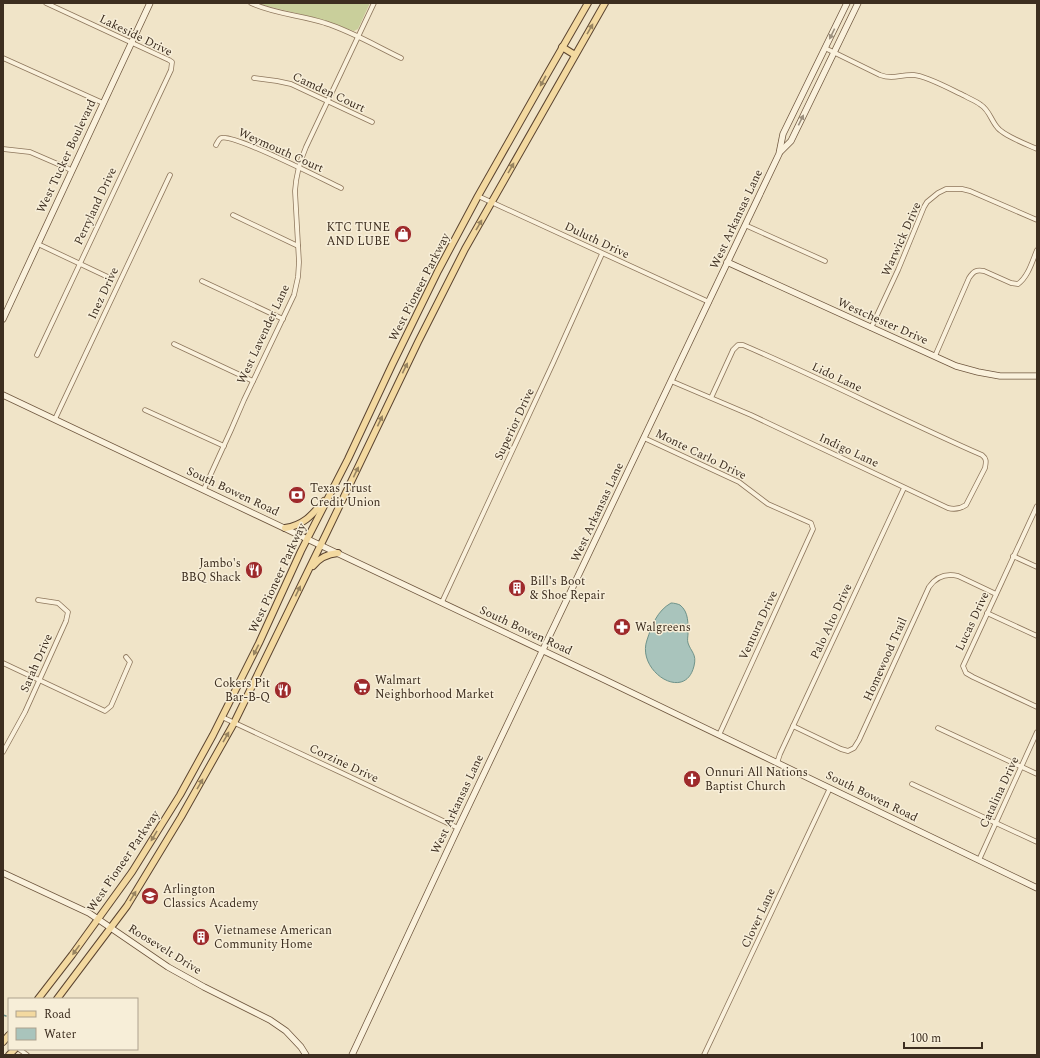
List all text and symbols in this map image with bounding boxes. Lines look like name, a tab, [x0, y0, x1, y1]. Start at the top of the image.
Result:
street label: Lakeside Drive	[96, 9, 176, 61]
one-way arrow	[587, 23, 594, 35]
one-way arrow	[829, 28, 835, 39]
street label: Camden Court	[289, 67, 368, 118]
one-way arrow	[539, 75, 546, 87]
street label: West Tucker Boulevard	[32, 96, 101, 216]
one-way arrow	[798, 114, 804, 126]
street label: Weymouth Court	[235, 123, 327, 178]
one-way arrow	[508, 162, 515, 174]
street label: Perryland Drive	[69, 164, 122, 248]
street label: West Arkansas Lane	[705, 166, 768, 272]
street label: Warwick Drive	[877, 199, 926, 280]
street label: Duluth Drive	[561, 217, 633, 264]
place label: KTC TUNE AND LUBE	[327, 218, 390, 251]
one-way arrow	[475, 219, 482, 231]
shop icon: KTC TUNE AND LUBE	[393, 224, 413, 244]
street label: West Pioneer Parkway	[384, 229, 456, 345]
street label: Inez Drive	[83, 264, 124, 322]
street label: West Lavender Lane	[232, 281, 295, 387]
street label: Westchester Drive	[834, 293, 931, 350]
street label: Lido Lane	[808, 357, 865, 398]
one-way arrow	[402, 362, 408, 374]
street label: Superior Drive	[489, 385, 540, 464]
one-way arrow	[377, 415, 383, 426]
street label: Monte Carlo Drive	[652, 424, 750, 485]
street label: Indigo Lane	[816, 428, 882, 473]
street label: West Arkansas Lane	[566, 459, 629, 565]
street label: South Bowen Road	[183, 462, 283, 521]
one-way arrow	[353, 466, 359, 477]
place label: Texas Trust Credit Union	[310, 479, 381, 512]
bank icon: Texas Trust Credit Union	[287, 485, 307, 505]
street label: West Pioneer Parkway	[244, 519, 312, 636]
place label: Jambo's BBQ Shack	[181, 554, 241, 587]
restaurant icon: Jambo's BBQ Shack	[244, 560, 264, 580]
place label: Bill's Boot & Shoe Repair	[530, 572, 605, 605]
building icon: Bill's Boot & Shoe Repair	[507, 578, 527, 598]
street label: Palo Alto Drive	[806, 580, 857, 662]
one-way arrow	[295, 585, 301, 597]
street label: Ventura Drive	[734, 587, 783, 663]
street label: Lucas Drive	[950, 588, 995, 654]
street label: South Bowen Road	[476, 601, 576, 660]
street label: Homewood Trail	[858, 614, 912, 704]
pharmacy icon: Walgreens	[612, 617, 632, 637]
place label: Walgreens	[635, 618, 691, 637]
street label: Sarah Drive	[15, 631, 58, 696]
one-way arrow	[253, 644, 259, 656]
place label: Walmart Neighborhood Market	[375, 671, 494, 704]
place label: Cokers Pit Bar-B-Q	[214, 674, 270, 707]
supermarket icon: Walmart Neighborhood Market	[352, 677, 372, 697]
restaurant icon: Cokers Pit Bar-B-Q	[273, 680, 293, 700]
one-way arrow	[223, 731, 230, 743]
street label: Corzine Drive	[306, 739, 382, 788]
street label: West Arkansas Lane	[426, 751, 489, 857]
street label: Catalina Drive	[975, 753, 1024, 831]
place label: Onnuri All Nations Baptist Church	[705, 763, 808, 796]
street label: South Bowen Road	[822, 766, 921, 827]
church icon: Onnuri All Nations Baptist Church	[682, 769, 702, 789]
one-way arrow	[196, 778, 203, 790]
street label: West Pioneer Parkway	[82, 806, 165, 916]
one-way arrow	[151, 830, 158, 842]
place label: Arlington Classics Academy	[163, 880, 259, 913]
street label: Clover Lane	[736, 885, 781, 951]
school or university icon: Arlington Classics Academy	[140, 886, 160, 906]
one-way arrow	[130, 890, 137, 902]
street label: Roosevelt Drive	[124, 919, 205, 980]
place label: Vietnamese American Community Home	[214, 921, 332, 954]
building icon: Vietnamese American Community Home	[191, 927, 211, 947]
one-way arrow	[71, 945, 80, 956]
legend	[8, 998, 138, 1050]
text: Road	[44, 1005, 71, 1024]
scale bar	[904, 1024, 982, 1050]
text: Water	[44, 1025, 76, 1044]
text: 100 m	[910, 1029, 941, 1048]

